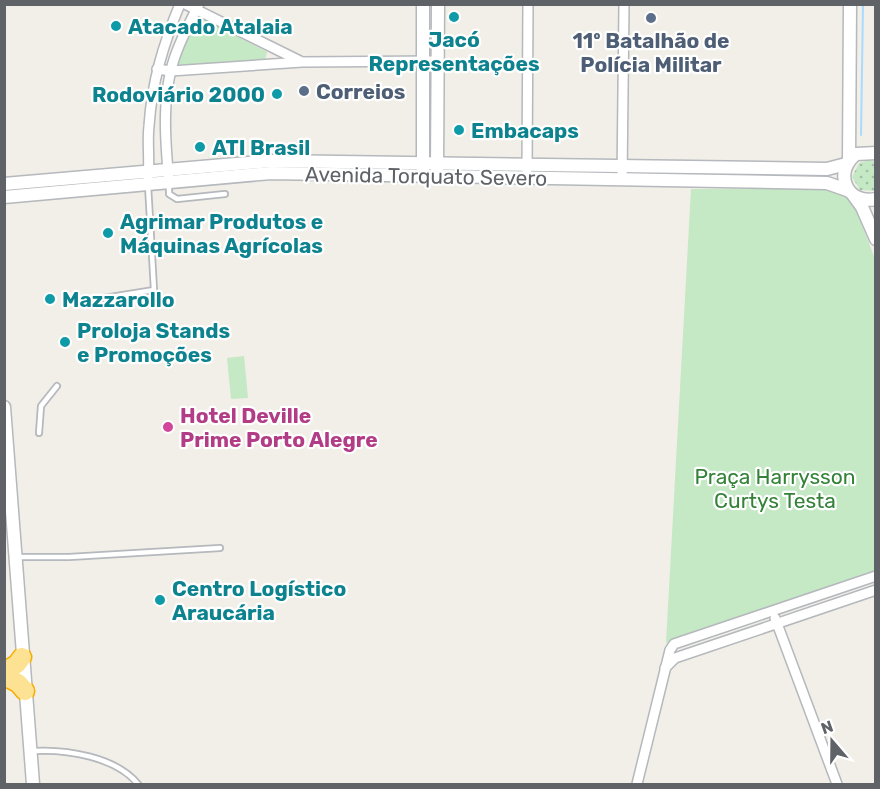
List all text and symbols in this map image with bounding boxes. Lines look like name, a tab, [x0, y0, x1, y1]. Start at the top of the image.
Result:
marker: Jacó Representações	[447, 10, 461, 24]
marker: 11º Batalhão de Polícia Militar	[644, 11, 658, 25]
place label: Atacado Atalaia	[128, 14, 293, 39]
marker: Atacado Atalaia	[109, 19, 123, 33]
place label: Jacó Representações	[369, 27, 540, 76]
place label: 11º Batalhão de Polícia Militar	[572, 28, 730, 77]
place label: Correios	[316, 79, 405, 104]
place label: Rodoviário 2000	[92, 82, 265, 107]
marker: Correios	[297, 84, 311, 98]
marker: Rodoviário 2000	[270, 87, 284, 101]
place label: Embacaps	[471, 118, 579, 143]
marker: Embacaps	[452, 123, 466, 137]
place label: ATI Brasil	[212, 135, 310, 160]
marker: ATI Brasil	[193, 140, 207, 154]
street label: Avenida Torquato Severo	[305, 161, 547, 191]
place label: Agrimar Produtos e Máquinas Agrícolas	[120, 209, 323, 258]
marker: Agrimar Produtos e Máquinas Agrícolas	[101, 226, 115, 240]
place label: Mazzarollo	[62, 287, 175, 312]
marker: Mazzarollo	[43, 292, 57, 306]
place label: Proloja Stands e Promoções	[77, 318, 230, 367]
marker: Proloja Stands e Promoções	[58, 335, 72, 349]
place label: Hotel Deville Prime Porto Alegre	[180, 403, 378, 452]
marker: Hotel Deville Prime Porto Alegre	[161, 420, 175, 434]
park label: Praça Harrysson Curtys Testa	[694, 464, 856, 513]
place label: Centro Logístico Araucária	[172, 576, 346, 625]
marker: Centro Logístico Araucária	[153, 593, 167, 607]
north arrow	[802, 711, 862, 771]
text: N	[818, 716, 836, 738]

